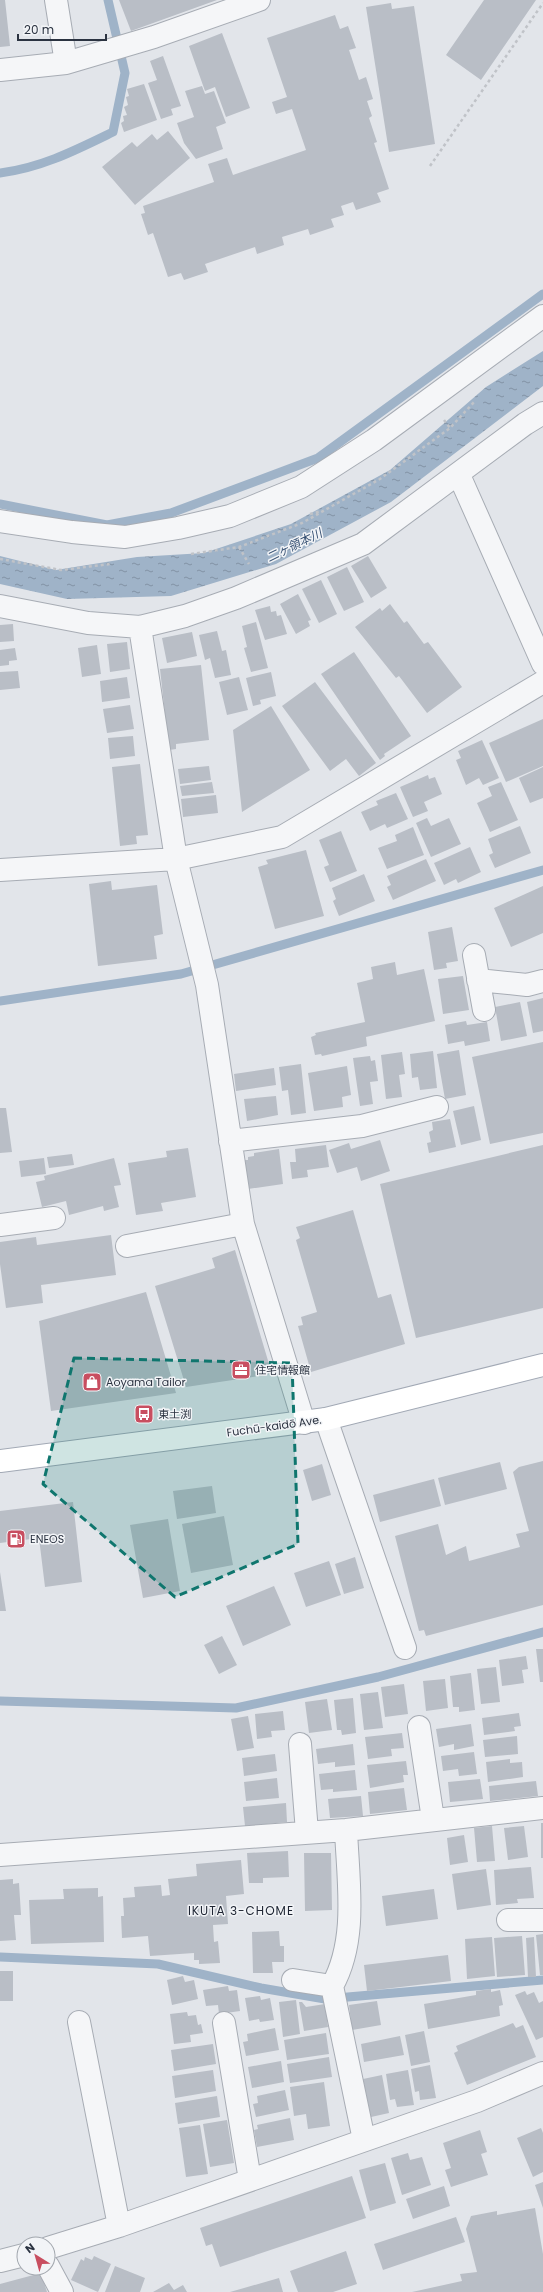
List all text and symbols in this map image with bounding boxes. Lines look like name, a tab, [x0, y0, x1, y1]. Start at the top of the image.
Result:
scale bar	[18, 16, 106, 42]
text: 20 m	[24, 21, 54, 38]
water label: 二ヶ領本川	[263, 523, 326, 566]
office icon: 住宅情報館	[230, 1359, 252, 1381]
place label: 住宅情報館	[255, 1362, 310, 1378]
shop icon: Aoyama Tailor	[81, 1371, 103, 1393]
place label: Aoyama Tailor	[106, 1374, 186, 1390]
bus stop icon: 東土渕	[133, 1403, 155, 1425]
place label: 東土渕	[158, 1406, 191, 1422]
street label: Fuchū-kaidō Ave.	[226, 1411, 322, 1441]
fuel station icon: ENEOS	[5, 1528, 27, 1550]
place label: ENEOS	[30, 1531, 64, 1547]
district label: IKUTA 3-CHOME	[188, 1902, 294, 1919]
north arrow	[16, 2236, 56, 2276]
text: N	[22, 2239, 38, 2257]

